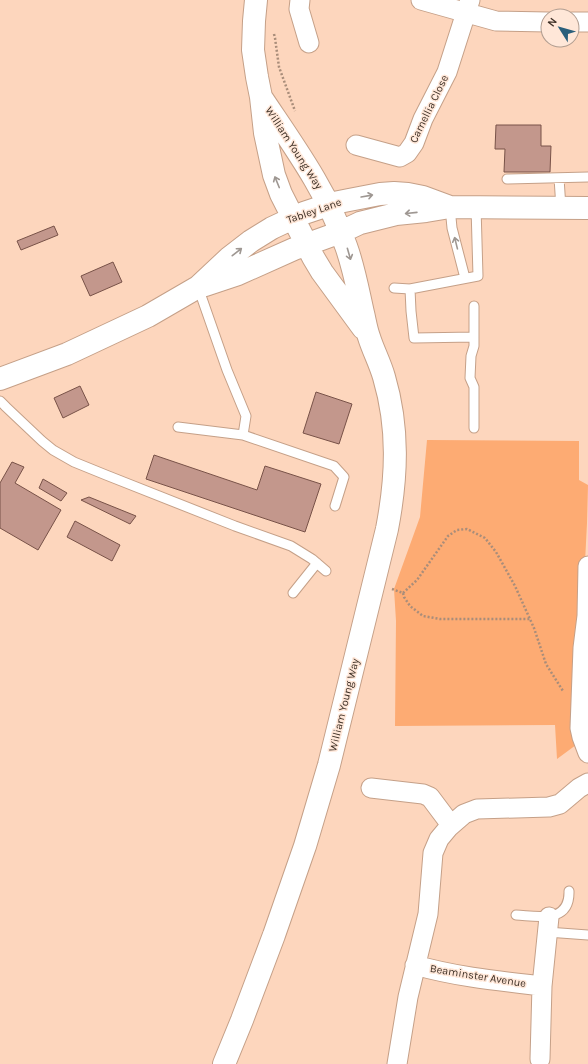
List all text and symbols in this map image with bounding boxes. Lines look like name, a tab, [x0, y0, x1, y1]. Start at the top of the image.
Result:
north arrow	[540, 8, 580, 48]
text: N	[545, 15, 560, 29]
street label: Camellia Close	[407, 73, 451, 145]
street label: William Young Way	[263, 104, 325, 192]
one-way arrow	[272, 177, 280, 189]
one-way arrow	[360, 192, 373, 200]
street label: Tabley Lane	[285, 195, 343, 226]
one-way arrow	[405, 209, 418, 216]
one-way arrow	[451, 237, 459, 250]
one-way arrow	[232, 247, 243, 256]
one-way arrow	[346, 247, 353, 260]
street label: William Young Way	[326, 657, 362, 753]
street label: Beaminster Avenue	[429, 962, 527, 990]

